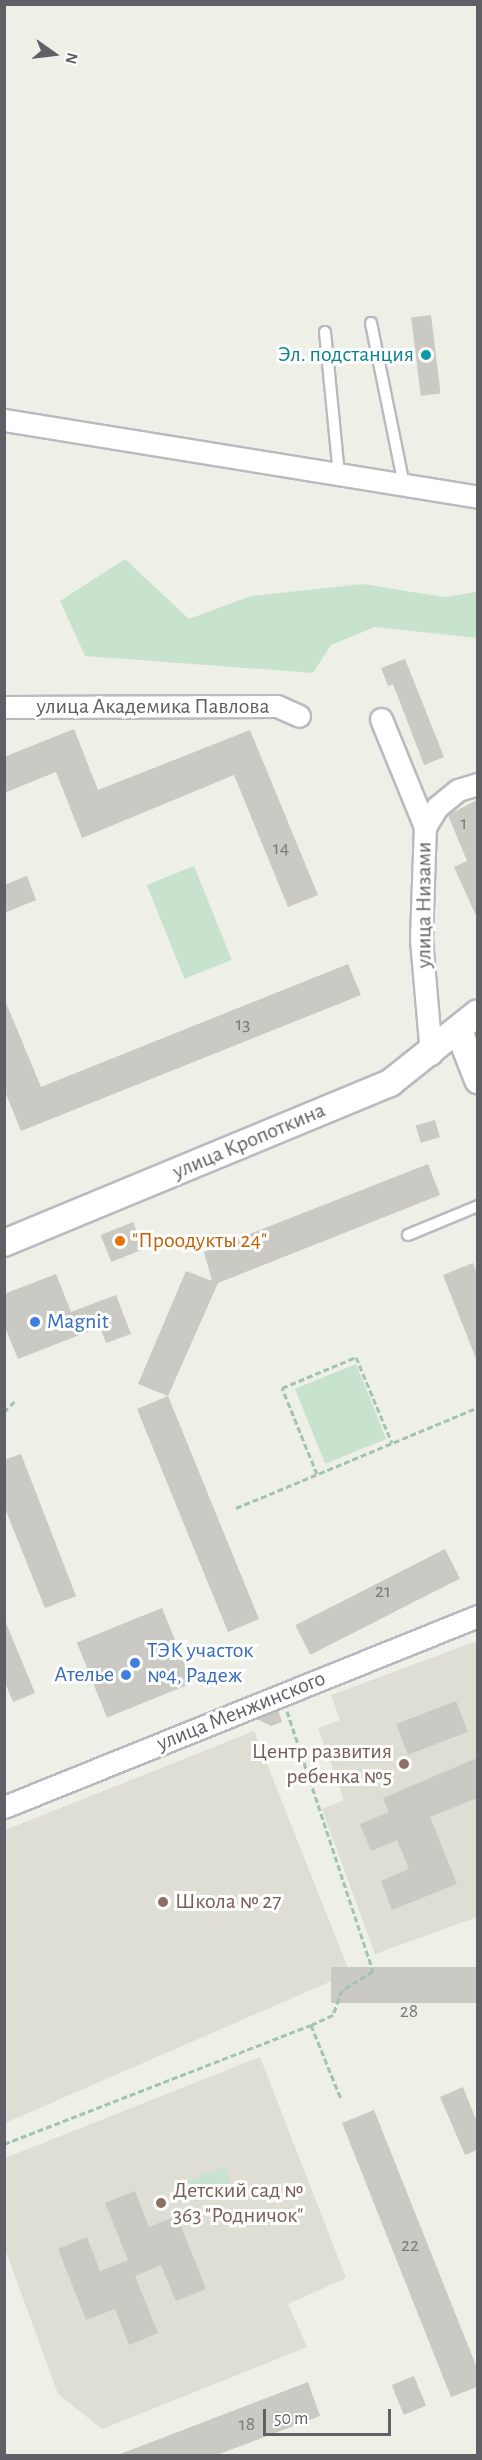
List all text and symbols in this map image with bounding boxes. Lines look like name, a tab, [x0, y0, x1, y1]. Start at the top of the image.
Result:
north arrow	[24, 24, 84, 84]
text: N	[62, 51, 81, 66]
place label: Эл. подстанция	[278, 342, 414, 368]
marker: Эл. подстанция	[419, 348, 433, 362]
street label: улица Академика Павлова	[37, 694, 269, 720]
house number: 1	[461, 811, 467, 835]
house number: 14	[273, 836, 289, 860]
street label: улица Низами	[411, 842, 437, 968]
house number: 13	[235, 1012, 251, 1036]
street label: улица Кропоткина	[169, 1097, 329, 1185]
place label: "Проодукты 24"	[132, 1228, 267, 1254]
marker: "Проодукты 24"	[113, 1234, 127, 1248]
place label: Magnit	[47, 1309, 109, 1335]
marker: Magnit	[28, 1315, 42, 1329]
house number: 21	[375, 1579, 391, 1603]
place label: ТЭК участок №4, Радеж	[147, 1637, 253, 1688]
marker: ТЭК участок №4, Радеж	[128, 1656, 142, 1670]
place label: Ателье	[54, 1662, 114, 1688]
street label: улица Менжинского	[153, 1665, 329, 1757]
marker: Ателье	[119, 1668, 133, 1682]
place label: Центр развития ребенка №5	[252, 1738, 392, 1790]
marker: Центр развития ребенка №5	[397, 1757, 411, 1771]
place label: Школа № 27	[175, 1889, 281, 1915]
marker: Школа № 27	[156, 1895, 170, 1909]
house number: 28	[400, 1999, 418, 2023]
place label: Детский сад № 363 "Родничок"	[173, 2177, 303, 2228]
marker: Детский сад № 363 "Родничок"	[154, 2196, 168, 2210]
house number: 22	[401, 2233, 419, 2257]
scale bar	[266, 2397, 394, 2435]
text: 50 m	[274, 2410, 308, 2428]
house number: 18	[239, 2412, 255, 2436]

